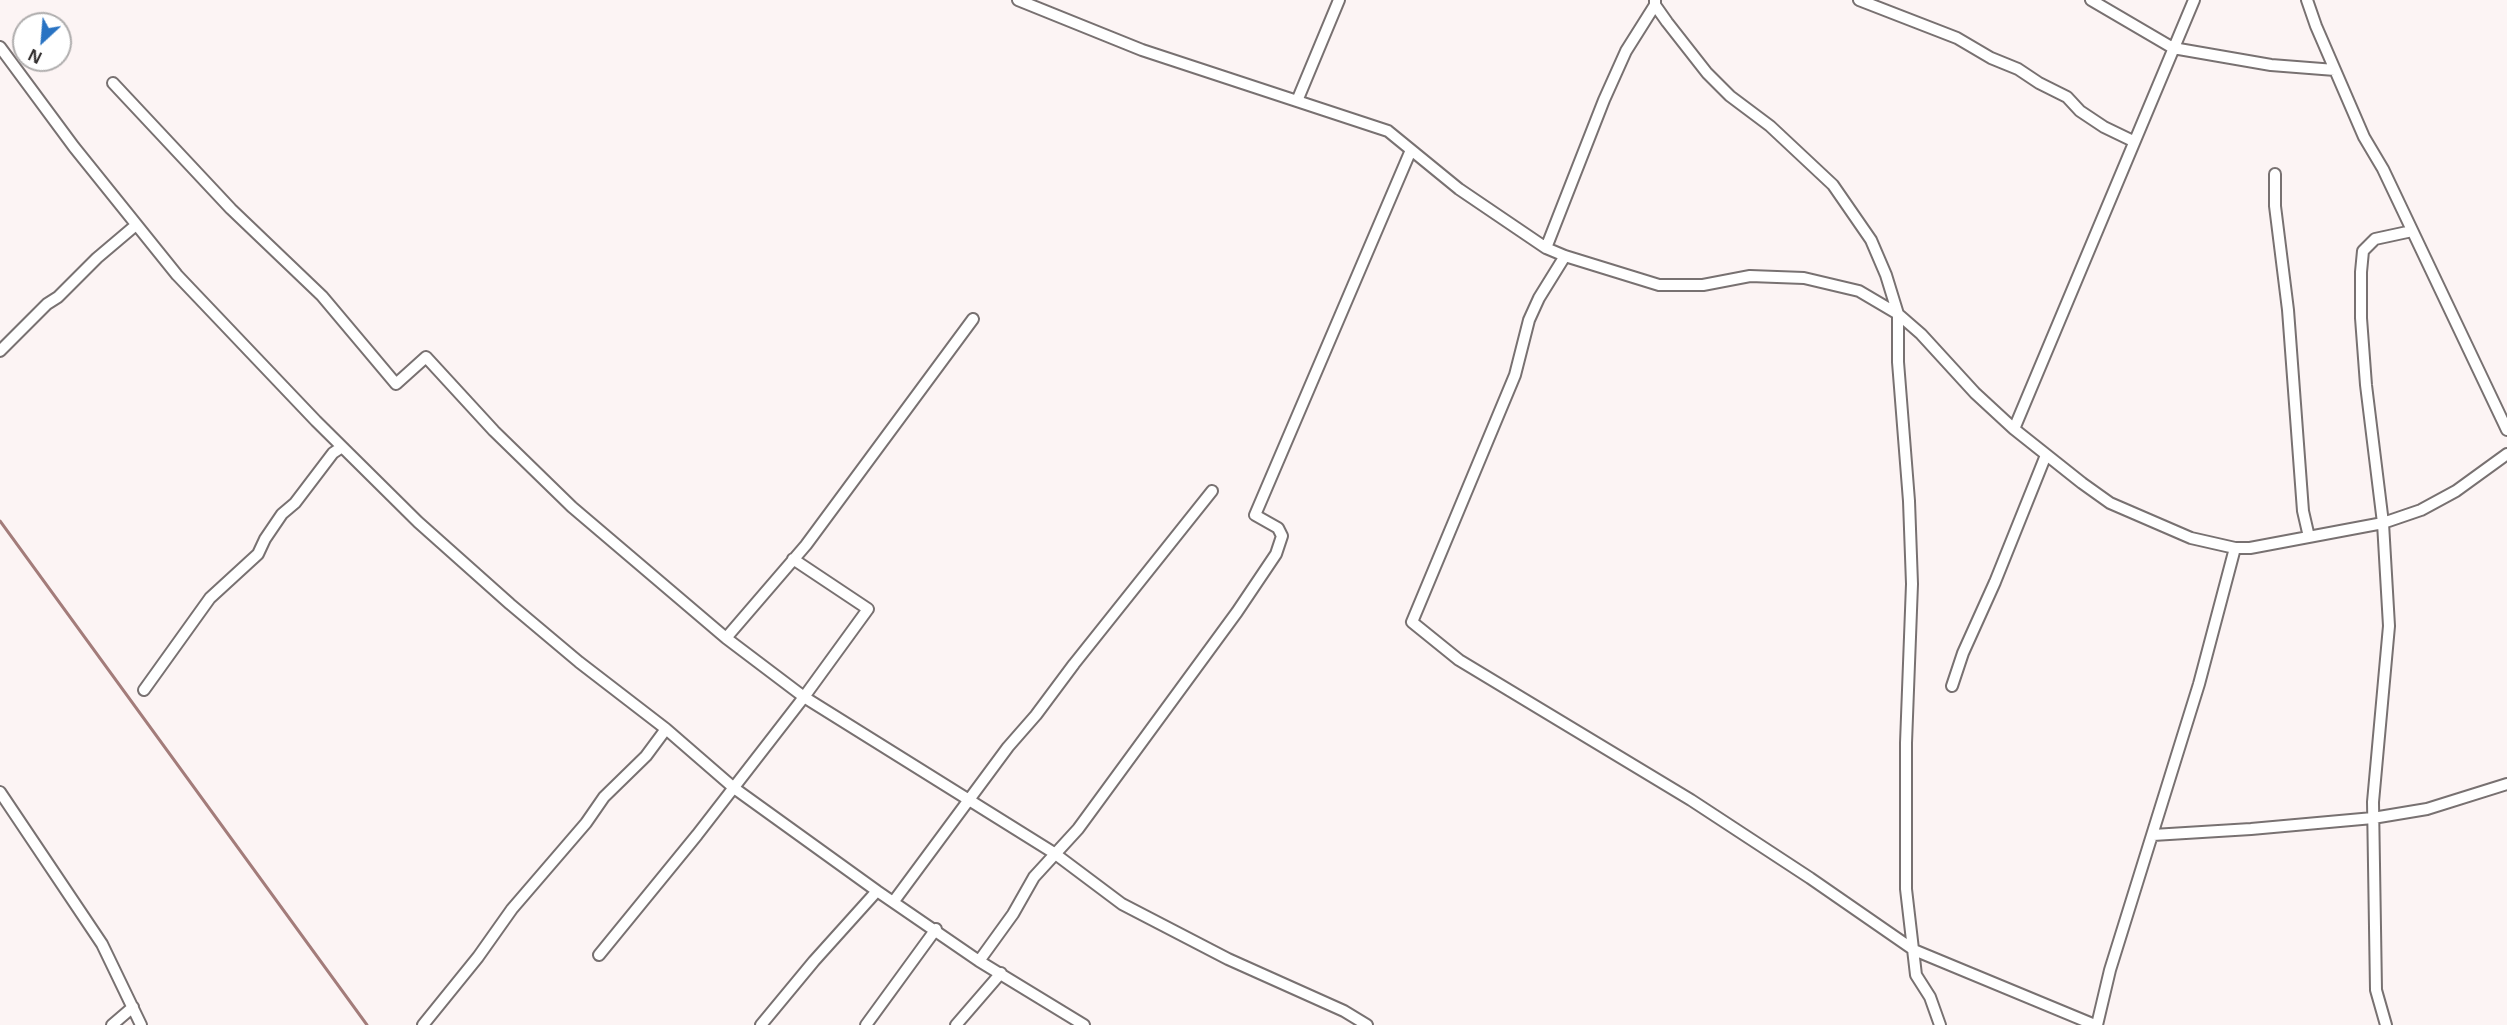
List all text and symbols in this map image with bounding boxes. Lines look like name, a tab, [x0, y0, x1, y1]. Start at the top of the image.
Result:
north arrow	[12, 12, 72, 72]
text: N	[24, 44, 46, 69]

